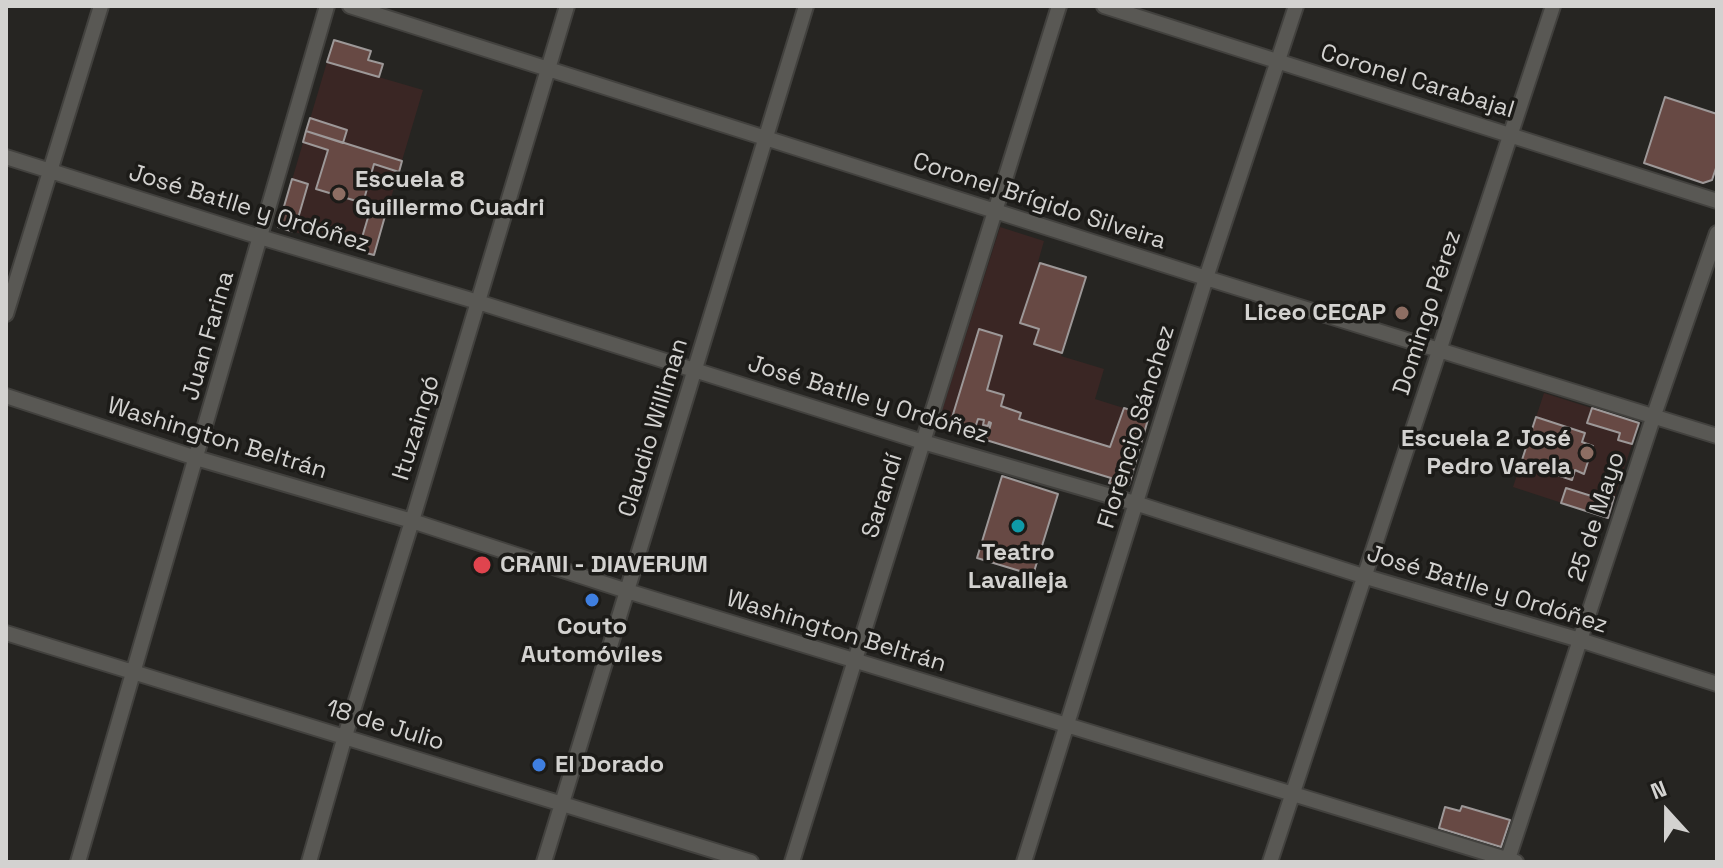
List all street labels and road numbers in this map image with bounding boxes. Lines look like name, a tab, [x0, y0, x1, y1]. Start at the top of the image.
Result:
street label: Coronel Carabajal	[1317, 39, 1517, 125]
street label: Coronel Brígido Silveira	[909, 147, 1169, 257]
street label: José Batlle y Ordóñez	[125, 159, 373, 259]
street label: Domingo Pérez	[1388, 227, 1468, 399]
street label: Juan Farina	[177, 268, 241, 404]
street label: Florencio Sánchez	[1092, 322, 1182, 532]
street label: Claudio Williman	[613, 335, 695, 521]
street label: José Batlle y Ordóñez	[744, 350, 992, 450]
street label: Ituzaingó	[387, 372, 447, 484]
street label: Washington Beltrán	[104, 392, 330, 486]
street label: 25 de Mayo	[1563, 449, 1631, 585]
street label: Sarandí	[857, 450, 909, 542]
street label: José Batlle y Ordóñez	[1363, 540, 1611, 640]
street label: Washington Beltrán	[723, 585, 949, 679]
street label: 18 de Julio	[322, 694, 448, 758]

